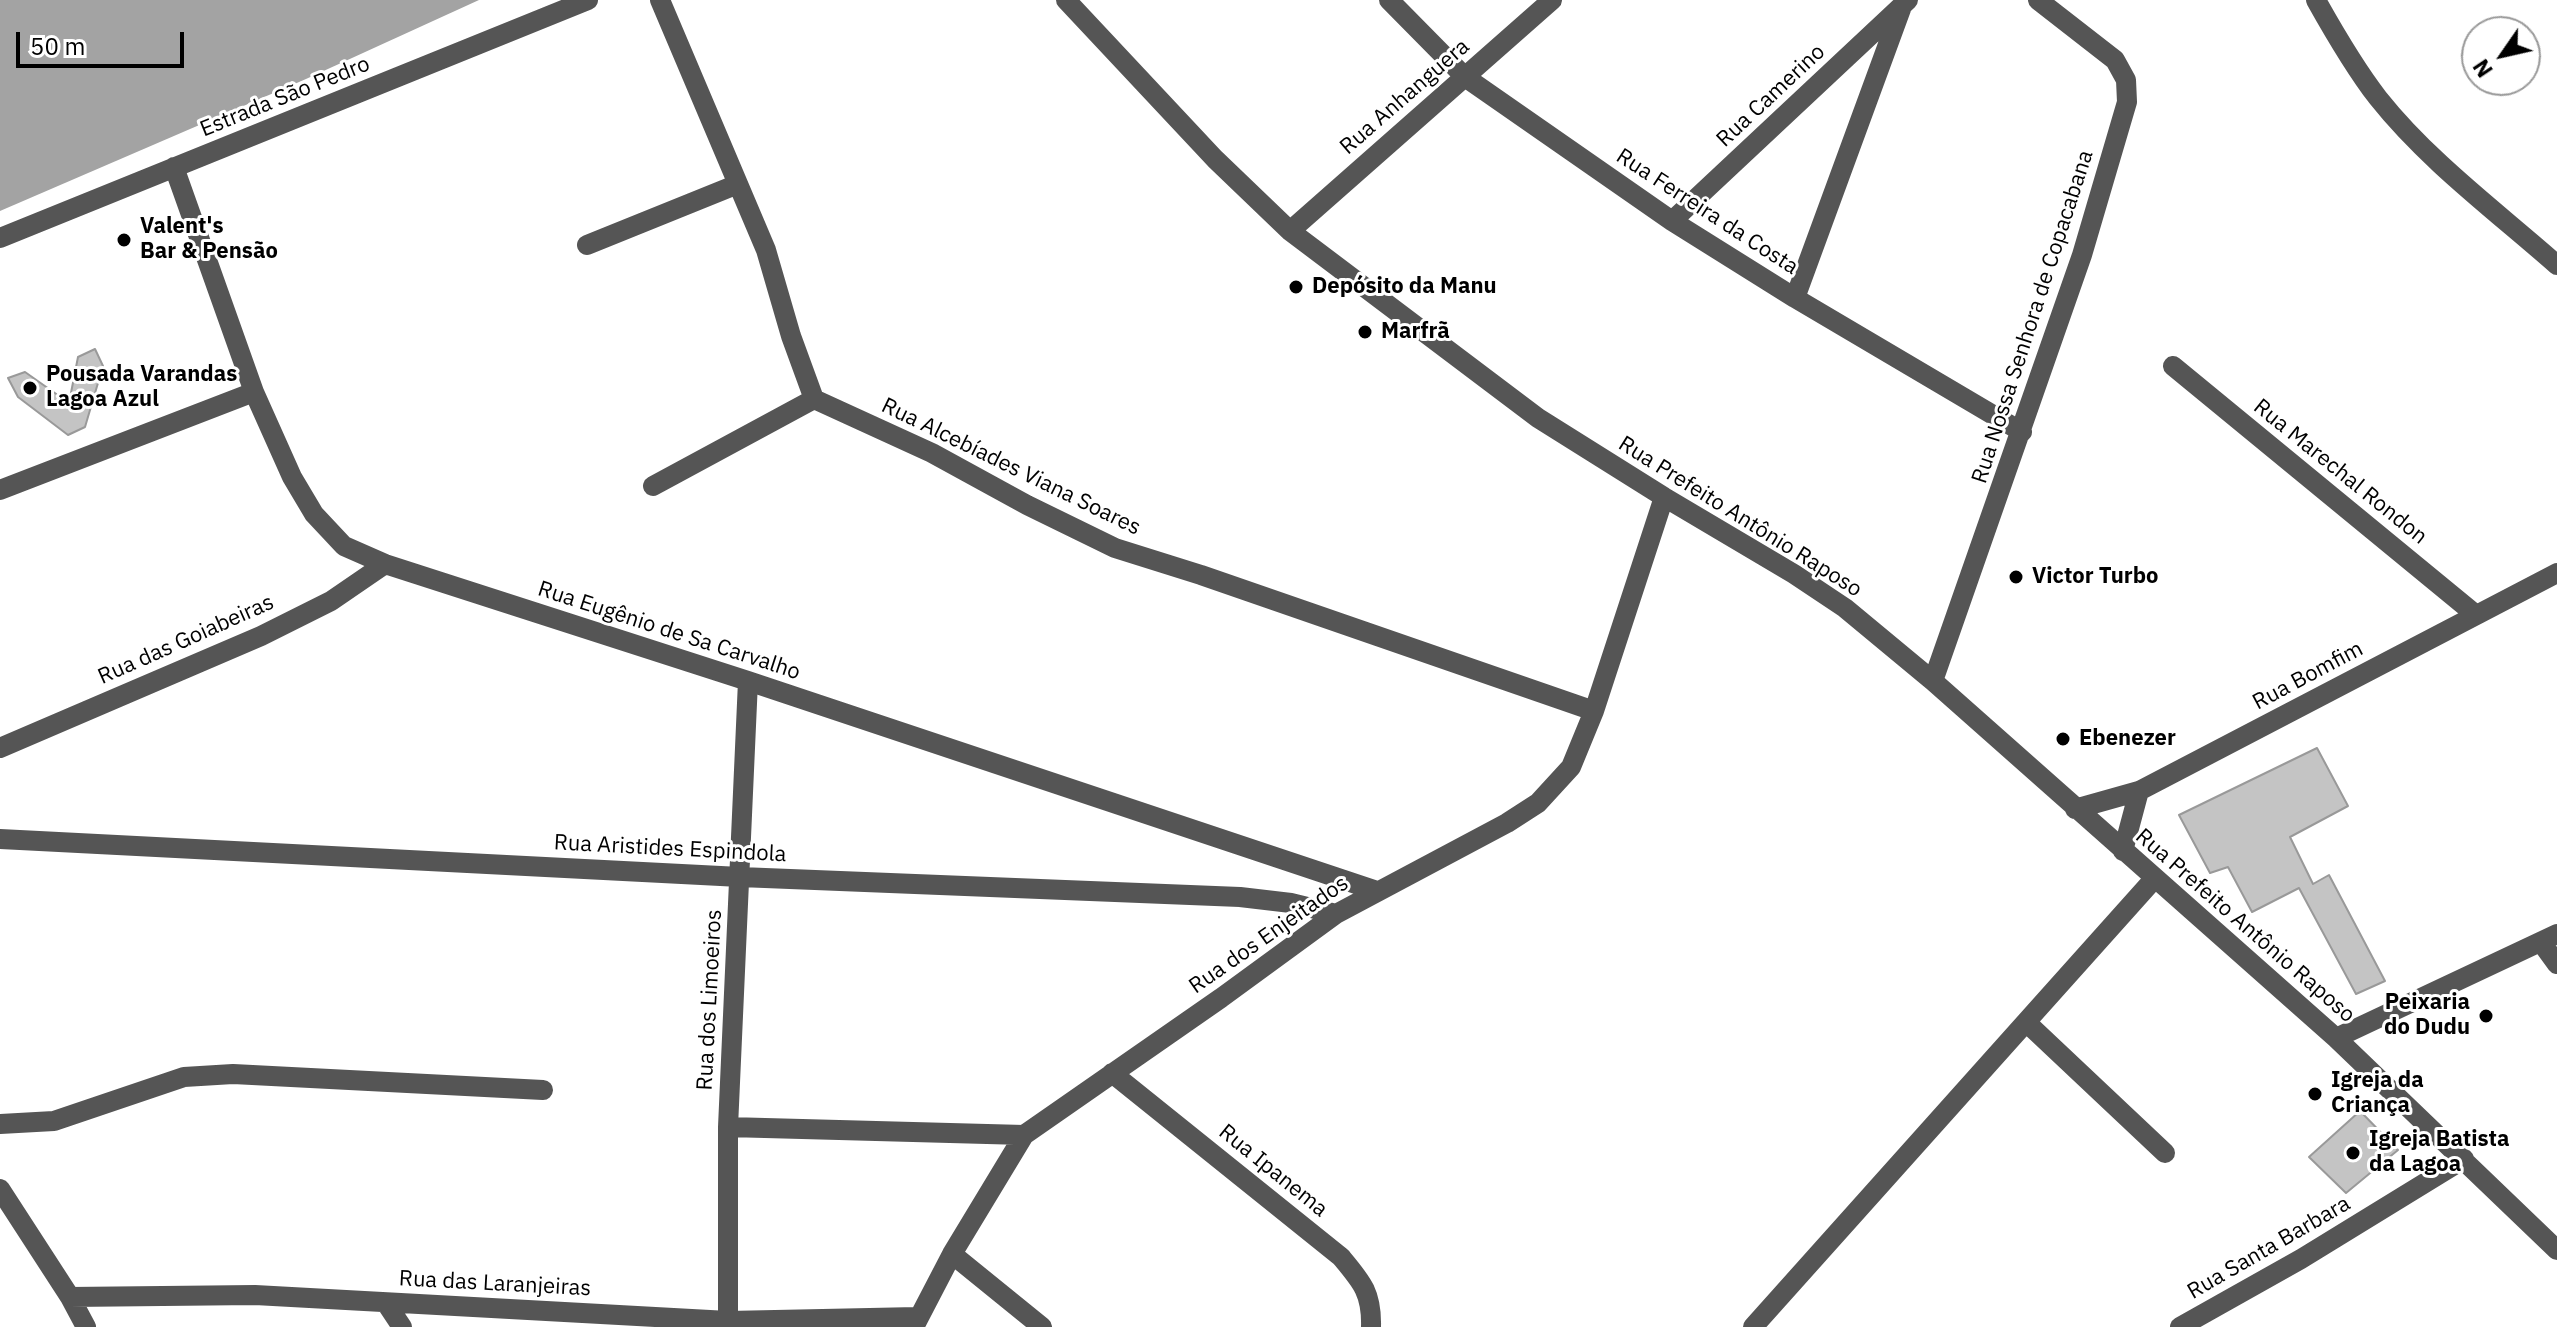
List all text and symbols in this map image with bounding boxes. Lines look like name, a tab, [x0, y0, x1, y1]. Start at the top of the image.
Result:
scale bar	[20, 16, 188, 66]
north arrow	[2461, 16, 2541, 96]
text: 50 m	[30, 30, 85, 62]
street label: Rua Anhanguera	[1335, 34, 1475, 160]
street label: Rua Camerino	[1711, 39, 1831, 153]
street label: Estrada São Pedro	[196, 51, 374, 143]
text: N	[2466, 54, 2499, 83]
street label: Rua Ferreira da Costa	[1611, 143, 1803, 281]
street label: Rua Nossa Senhora de Copacabana	[1967, 147, 2099, 487]
place label: Valent's Bar & Pensão	[140, 214, 278, 266]
marker: Valent's Bar & Pensão	[115, 231, 133, 249]
place label: Depósito da Manu	[1312, 274, 1497, 300]
marker: Depósito da Manu	[1287, 278, 1305, 296]
place label: Marfrã	[1381, 319, 1450, 345]
marker: Marfrã	[1356, 323, 1374, 341]
place label: Pousada Varandas Lagoa Azul	[46, 362, 237, 414]
marker: Pousada Varandas Lagoa Azul	[21, 379, 39, 397]
street label: Rua Alcebíades Viana Soares	[877, 393, 1145, 541]
street label: Rua Marechal Rondon	[2248, 394, 2432, 550]
street label: Rua Prefeito Antônio Raposo	[1613, 431, 1867, 603]
place label: Victor Turbo	[2032, 564, 2158, 590]
marker: Victor Turbo	[2007, 568, 2025, 586]
street label: Rua Eugênio de Sa Carvalho	[534, 576, 804, 686]
street label: Rua das Goiabeiras	[94, 589, 278, 691]
street label: Rua Bomfim	[2248, 636, 2368, 716]
place label: Ebenezer	[2079, 726, 2176, 752]
marker: Ebenezer	[2054, 730, 2072, 748]
street label: Rua Prefeito Antônio Raposo	[2130, 823, 2360, 1029]
street label: Rua Aristides Espindola	[553, 830, 787, 868]
street label: Rua dos Enjeitados	[1184, 870, 1354, 1000]
street label: Rua dos Limoeiros	[692, 909, 728, 1091]
place label: Peixaria do Dudu	[2384, 990, 2470, 1042]
marker: Peixaria do Dudu	[2477, 1007, 2495, 1025]
place label: Igreja da Criança	[2331, 1068, 2424, 1120]
marker: Igreja da Criança	[2306, 1085, 2324, 1103]
street label: Rua Ipanema	[1213, 1119, 1333, 1223]
place label: Igreja Batista da Lagoa	[2369, 1127, 2509, 1178]
marker: Igreja Batista da Lagoa	[2344, 1144, 2362, 1162]
street label: Rua Santa Barbara	[2183, 1191, 2355, 1305]
street label: Rua das Laranjeiras	[398, 1266, 592, 1302]

